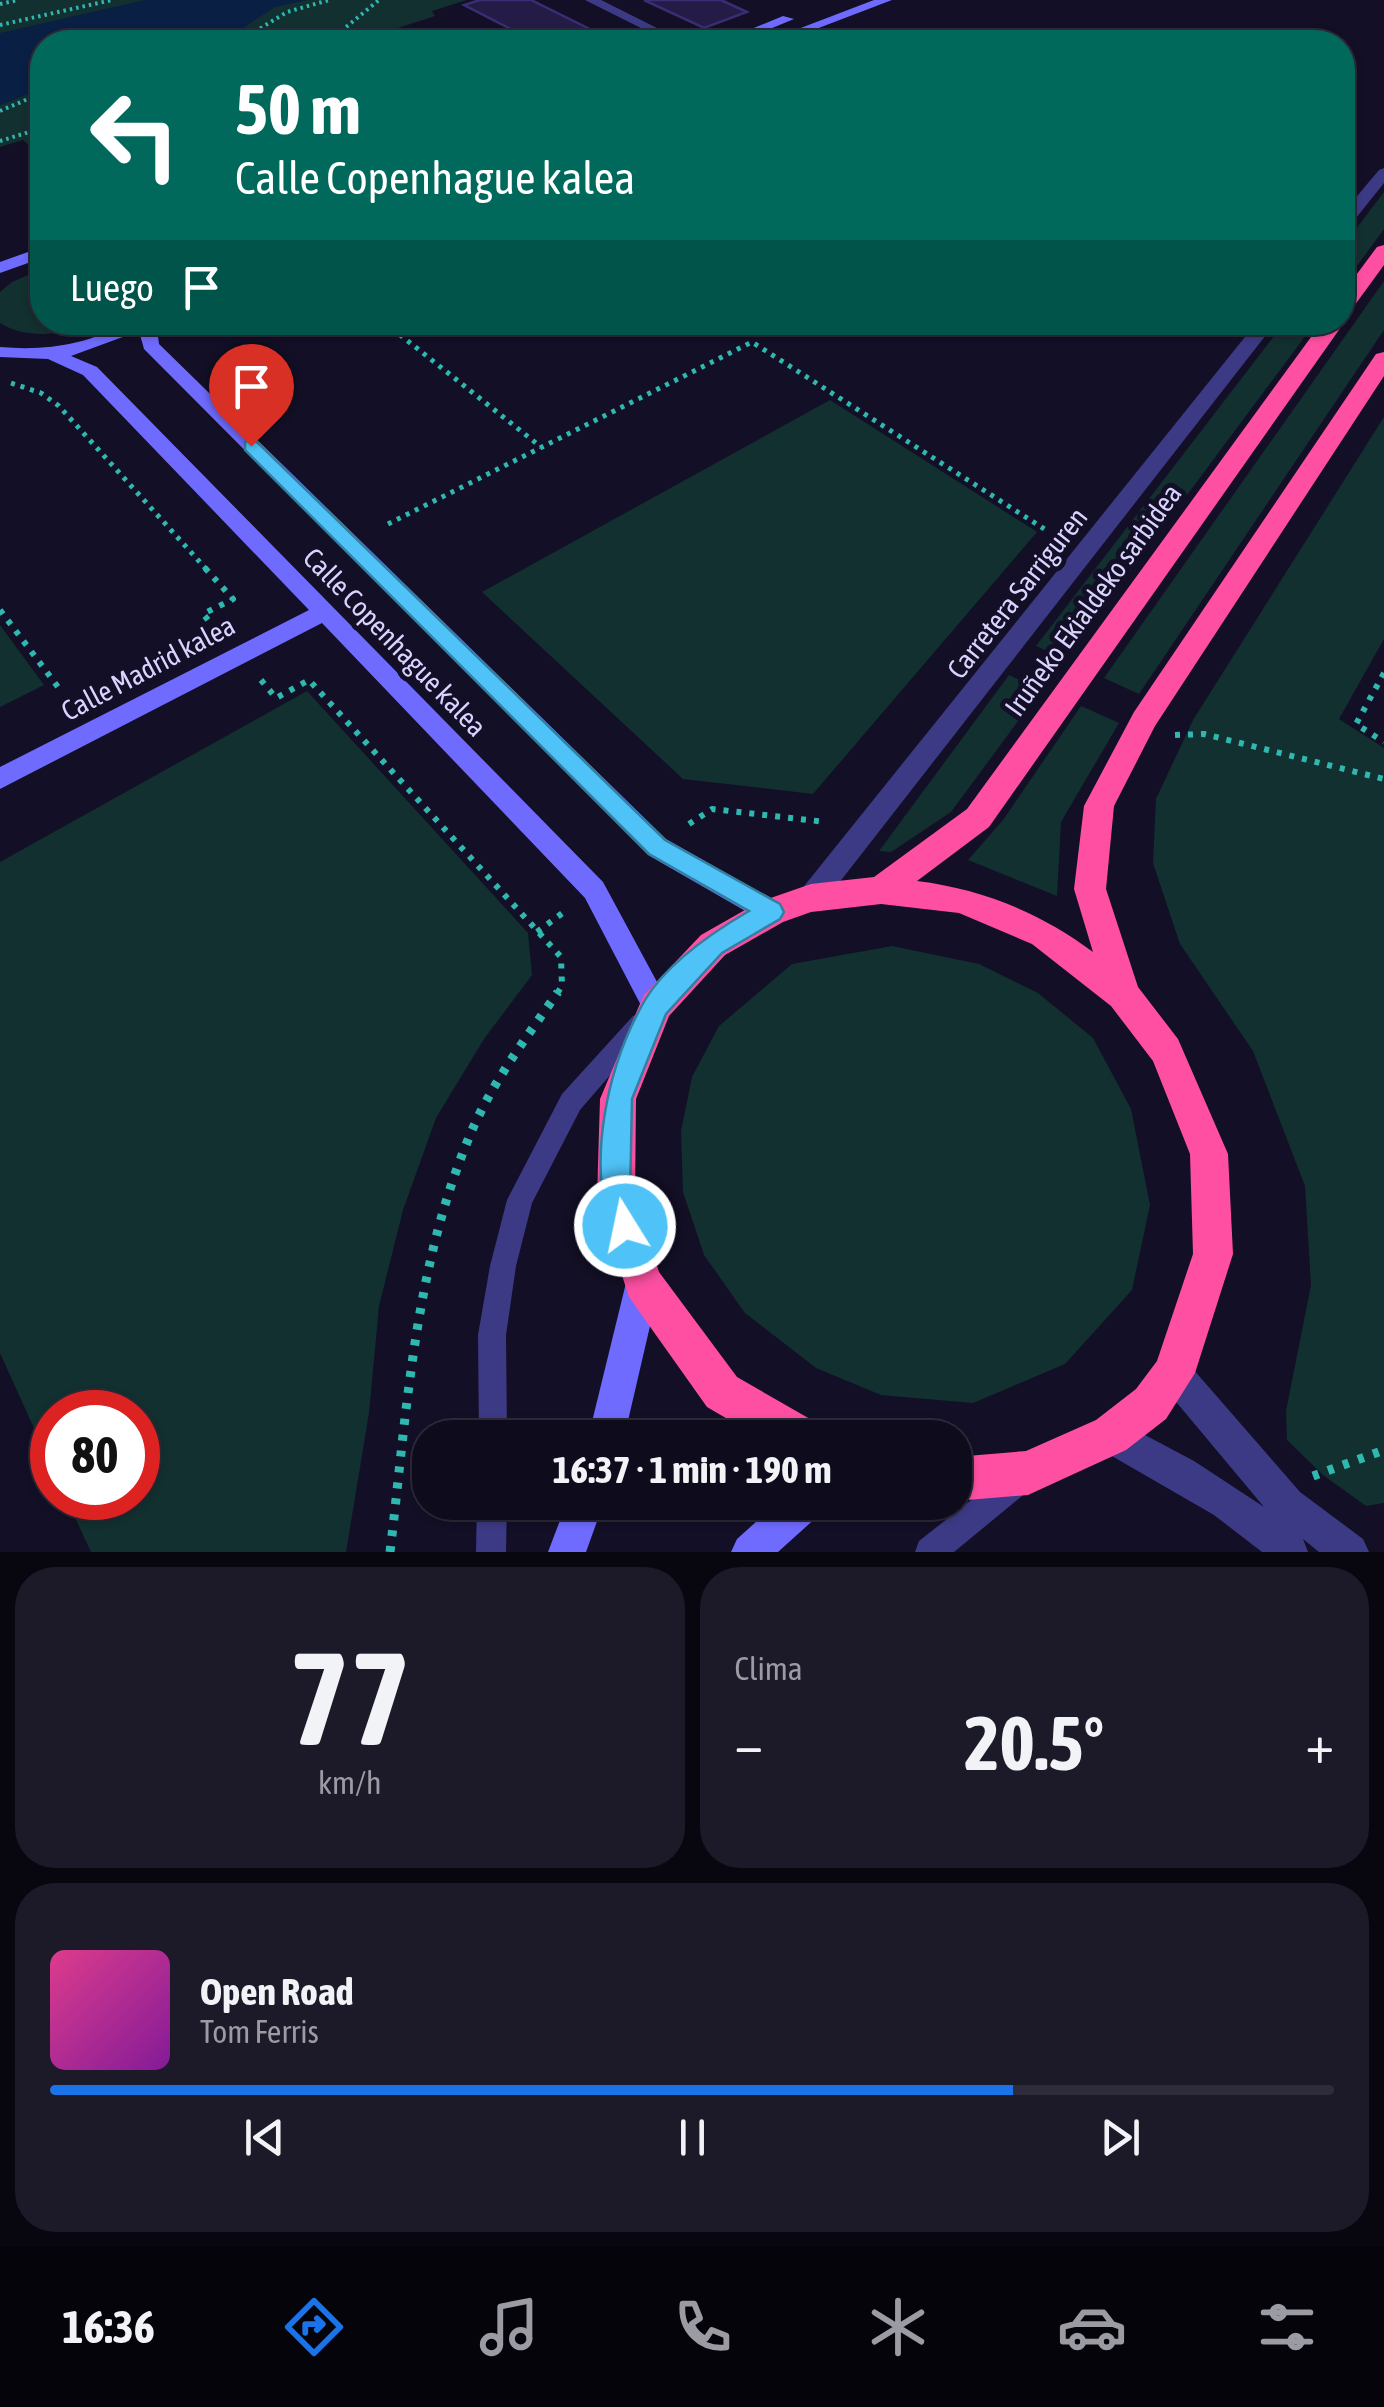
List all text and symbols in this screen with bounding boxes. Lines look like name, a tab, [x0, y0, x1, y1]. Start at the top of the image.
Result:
text: 50 m	[235, 69, 361, 149]
icon: left	[70, 70, 200, 200]
text: Calle Copenhague kalea	[235, 152, 635, 204]
icon: arrive	[174, 260, 229, 315]
text: Luego	[70, 266, 154, 309]
pin	[209, 344, 294, 447]
icon: arrive	[224, 359, 279, 414]
street label: Iruñeko Ekialdeko sarbidea	[998, 478, 1188, 722]
street label: Carretera Sarriguren	[940, 501, 1094, 685]
street label: Calle Copenhague kalea	[297, 541, 493, 743]
street label: Calle Madrid kalea	[56, 609, 240, 727]
position arrow	[573, 1174, 677, 1278]
speed limit sign: 80	[30, 1390, 160, 1520]
text: 16:37 · 1 min · 190 m	[552, 1448, 832, 1491]
text: 77	[289, 1624, 411, 1773]
text: Clima	[735, 1650, 803, 1687]
text: 20.5°	[964, 1700, 1104, 1786]
text: −	[735, 1712, 763, 1775]
text: +	[1305, 1712, 1334, 1775]
text: km/h	[318, 1764, 381, 1801]
text: Open Road	[200, 1970, 354, 2013]
text: Tom Ferris	[200, 2013, 319, 2050]
icon: previous	[237, 2110, 292, 2165]
icon: pause	[665, 2110, 720, 2165]
icon: next	[1093, 2110, 1148, 2165]
icon: directions	[279, 2292, 349, 2362]
icon: music	[474, 2292, 544, 2362]
icon: phone	[668, 2292, 738, 2362]
icon: climate	[863, 2292, 933, 2362]
icon: car	[1057, 2292, 1127, 2362]
icon: filters	[1252, 2292, 1322, 2362]
text: 16:36	[62, 2301, 155, 2353]

